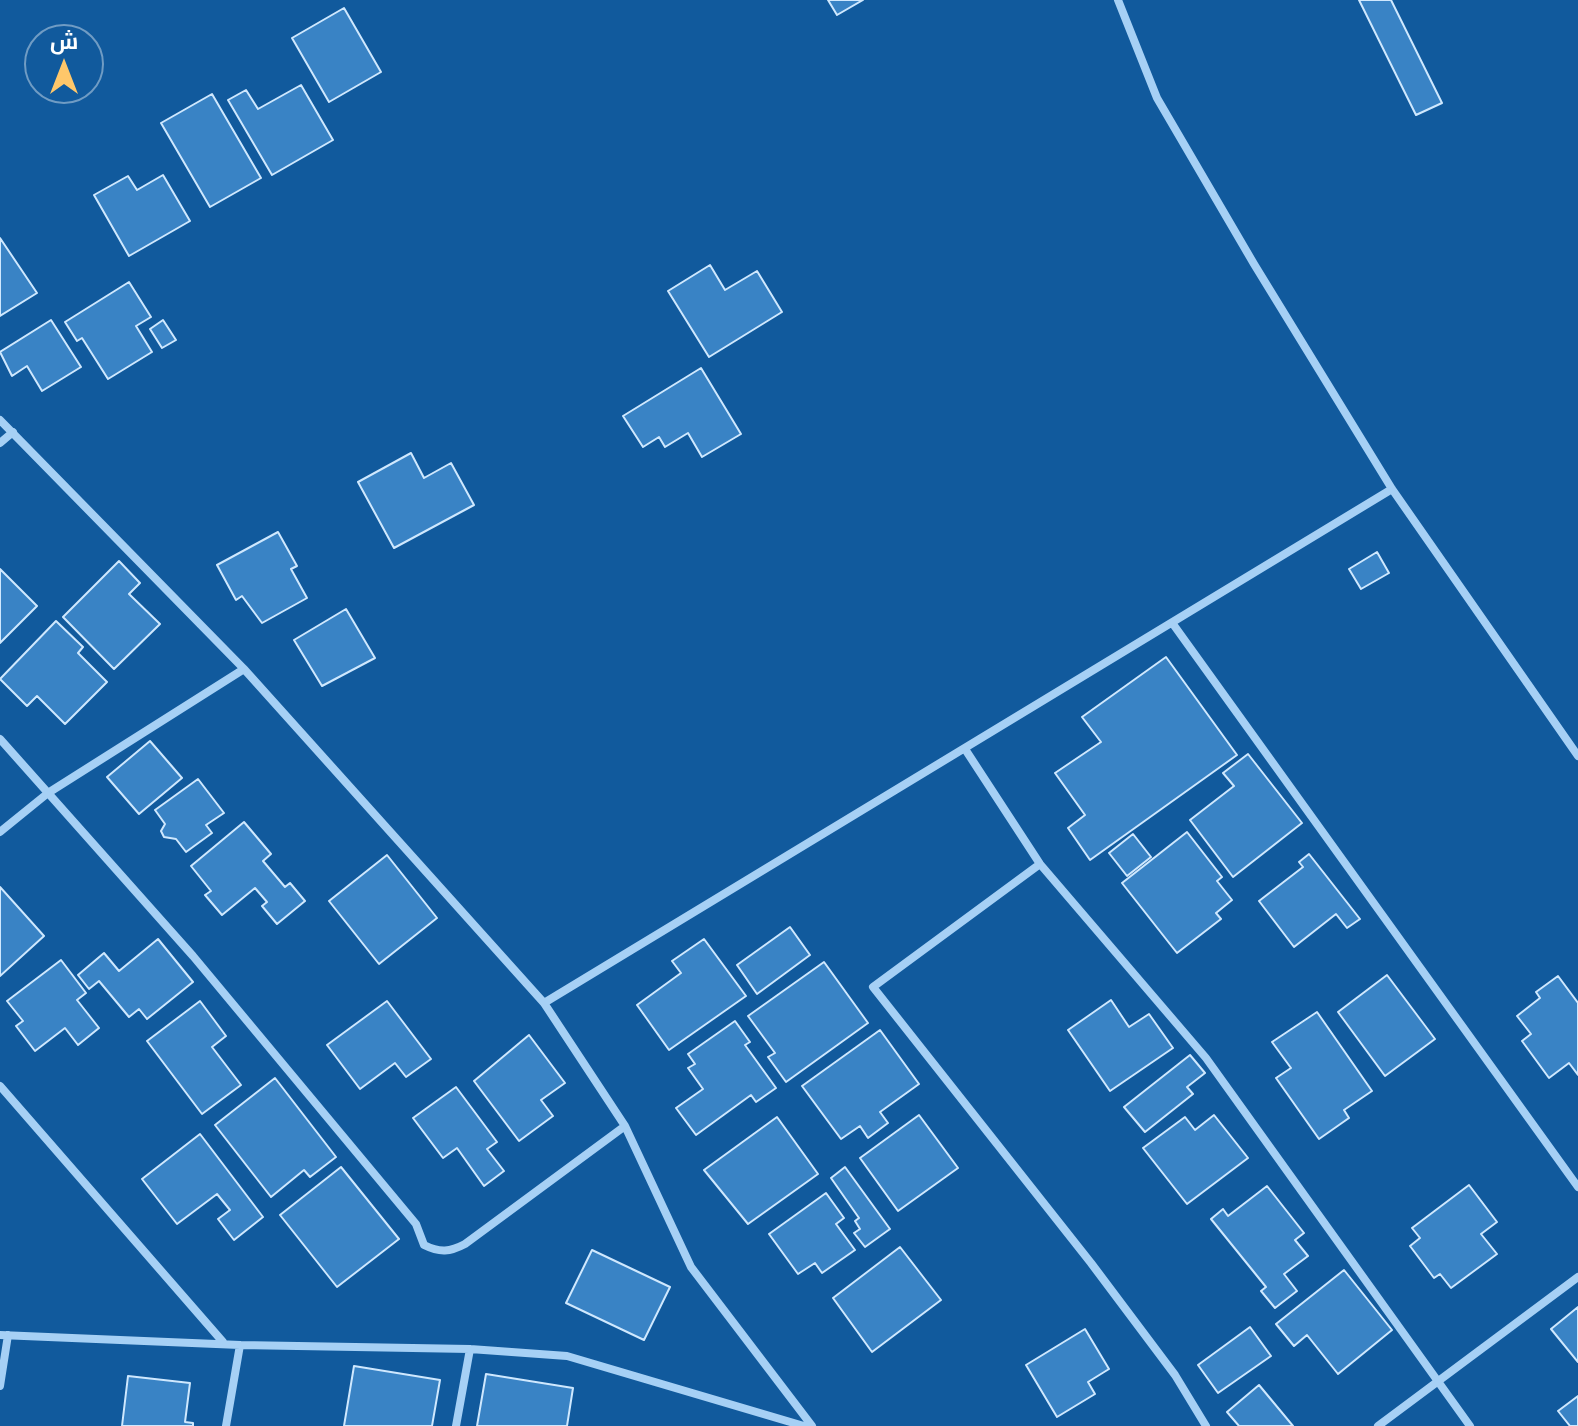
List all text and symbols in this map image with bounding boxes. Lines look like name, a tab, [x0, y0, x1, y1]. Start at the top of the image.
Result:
north arrow	[24, 24, 104, 104]
text: ش	[50, 28, 78, 55]

